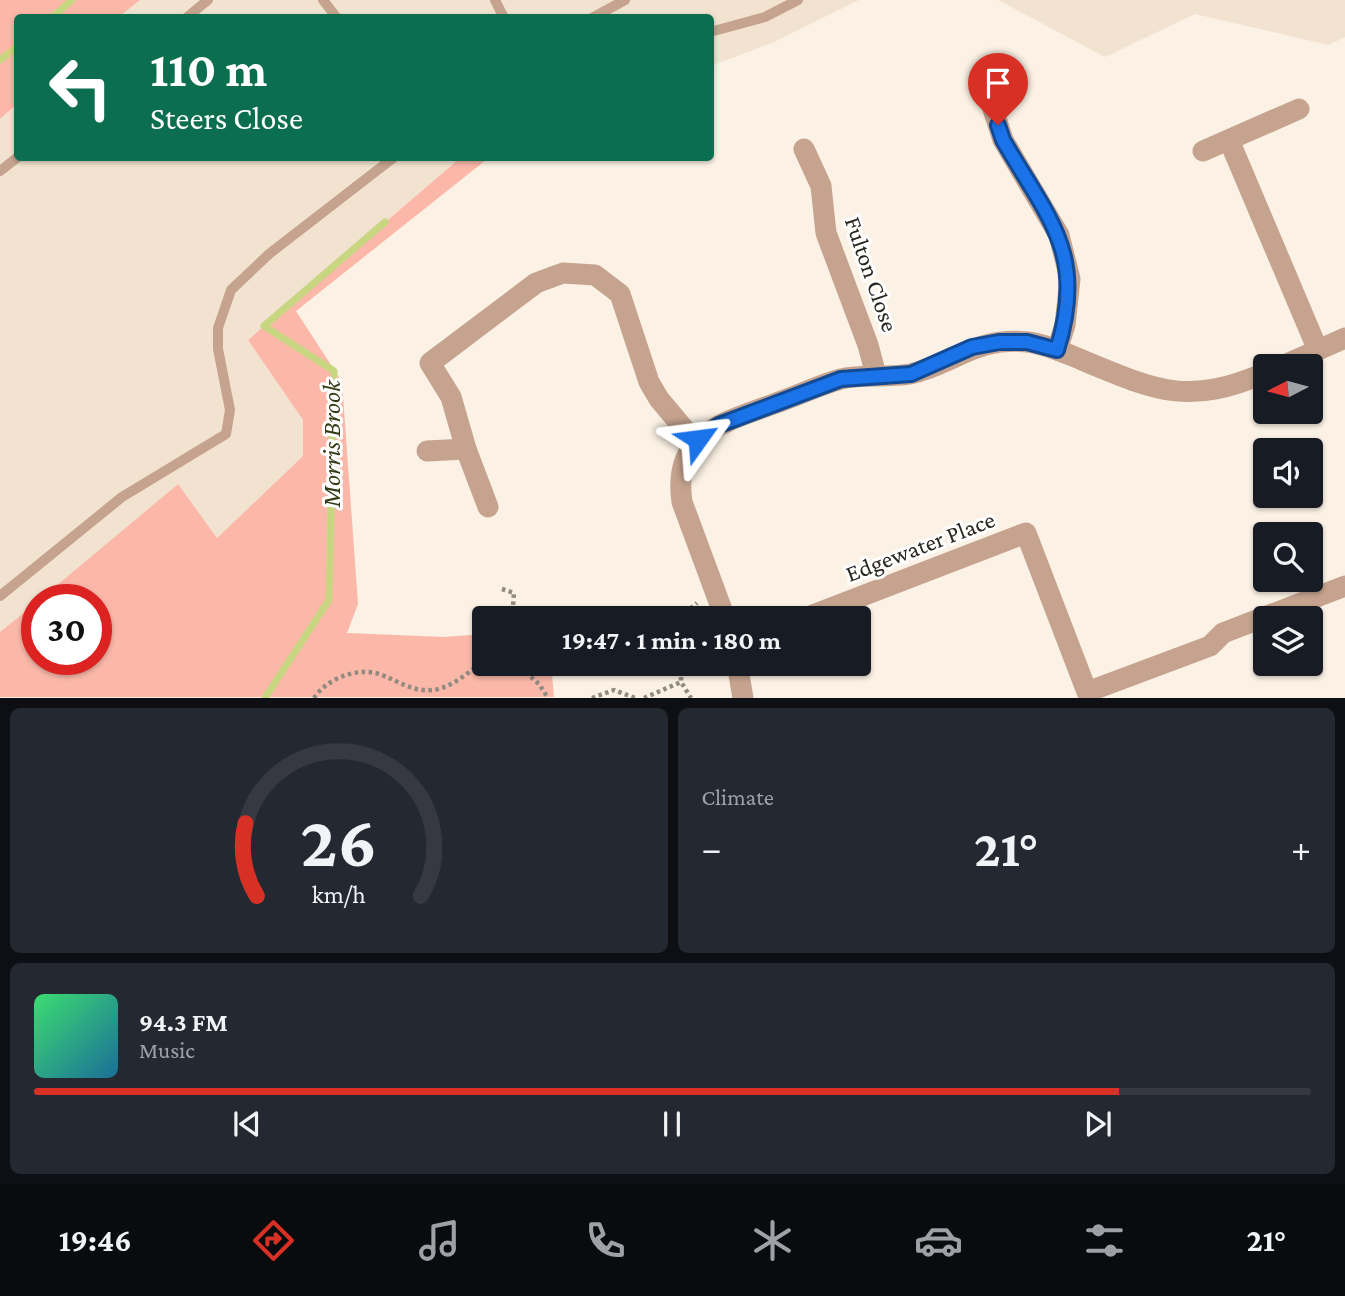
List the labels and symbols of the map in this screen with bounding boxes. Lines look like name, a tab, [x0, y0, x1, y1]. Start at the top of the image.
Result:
pin	[968, 53, 1028, 125]
street label: Fulton Close	[840, 213, 904, 335]
north arrow	[1253, 354, 1323, 424]
water label: Morris Brook	[317, 379, 346, 509]
position arrow	[661, 402, 735, 476]
street label: Edgewater Place	[842, 505, 998, 587]
speed limit sign: 30	[21, 584, 112, 675]

